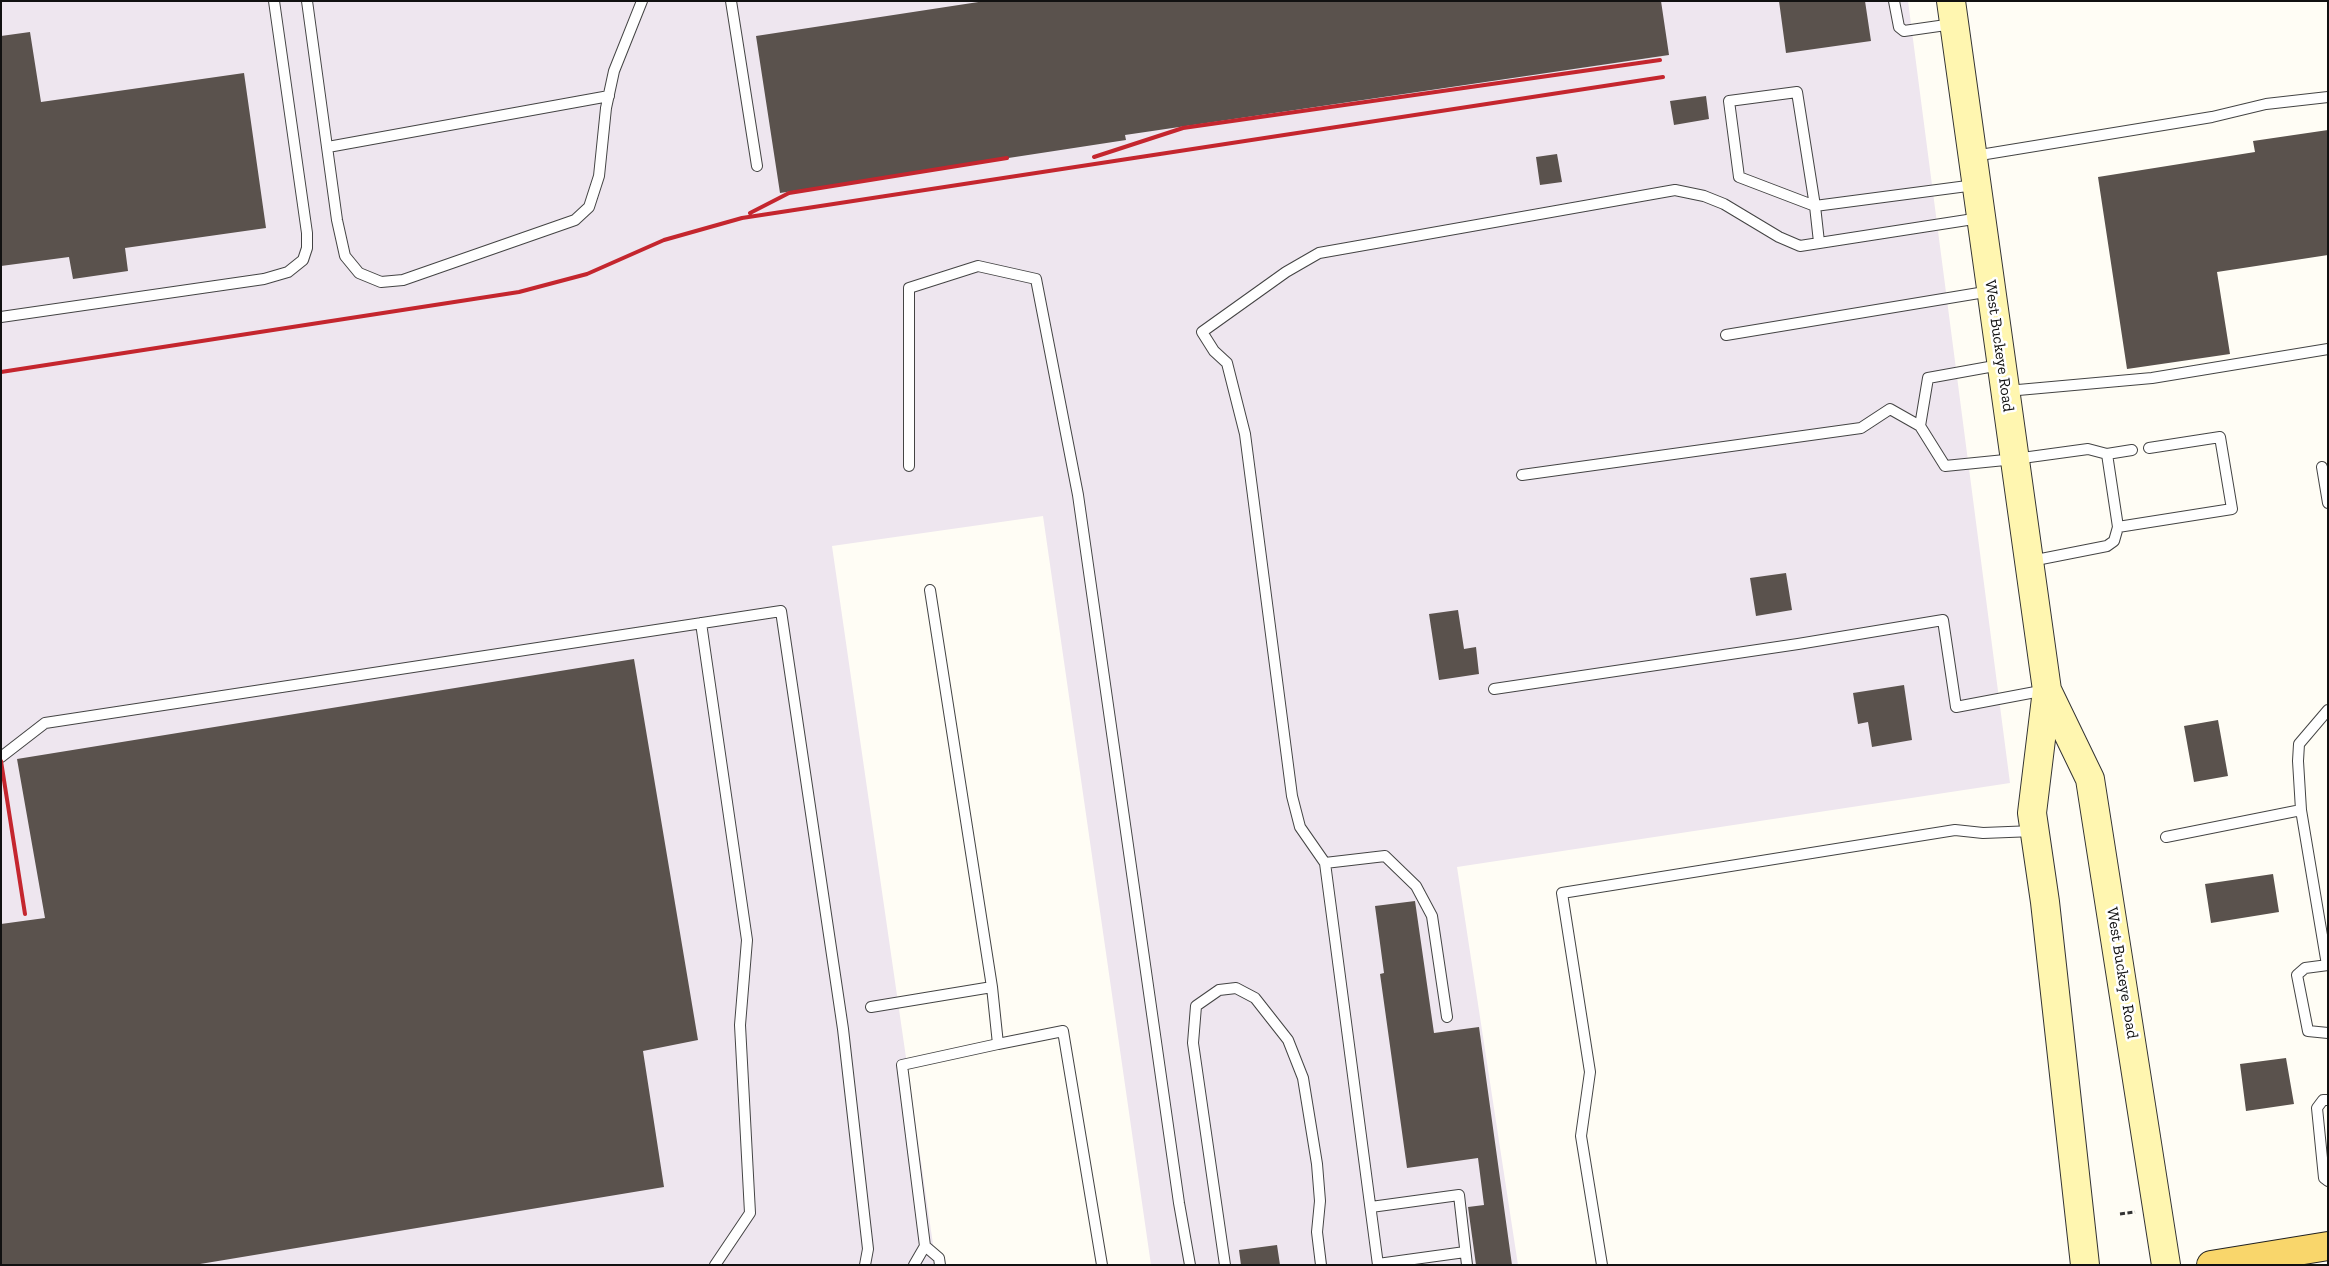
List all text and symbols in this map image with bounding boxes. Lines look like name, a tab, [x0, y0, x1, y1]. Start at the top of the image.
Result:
street label: West Buckeye Road	[1980, 279, 2018, 413]
street label: West Buckeye Road	[2102, 906, 2142, 1040]

